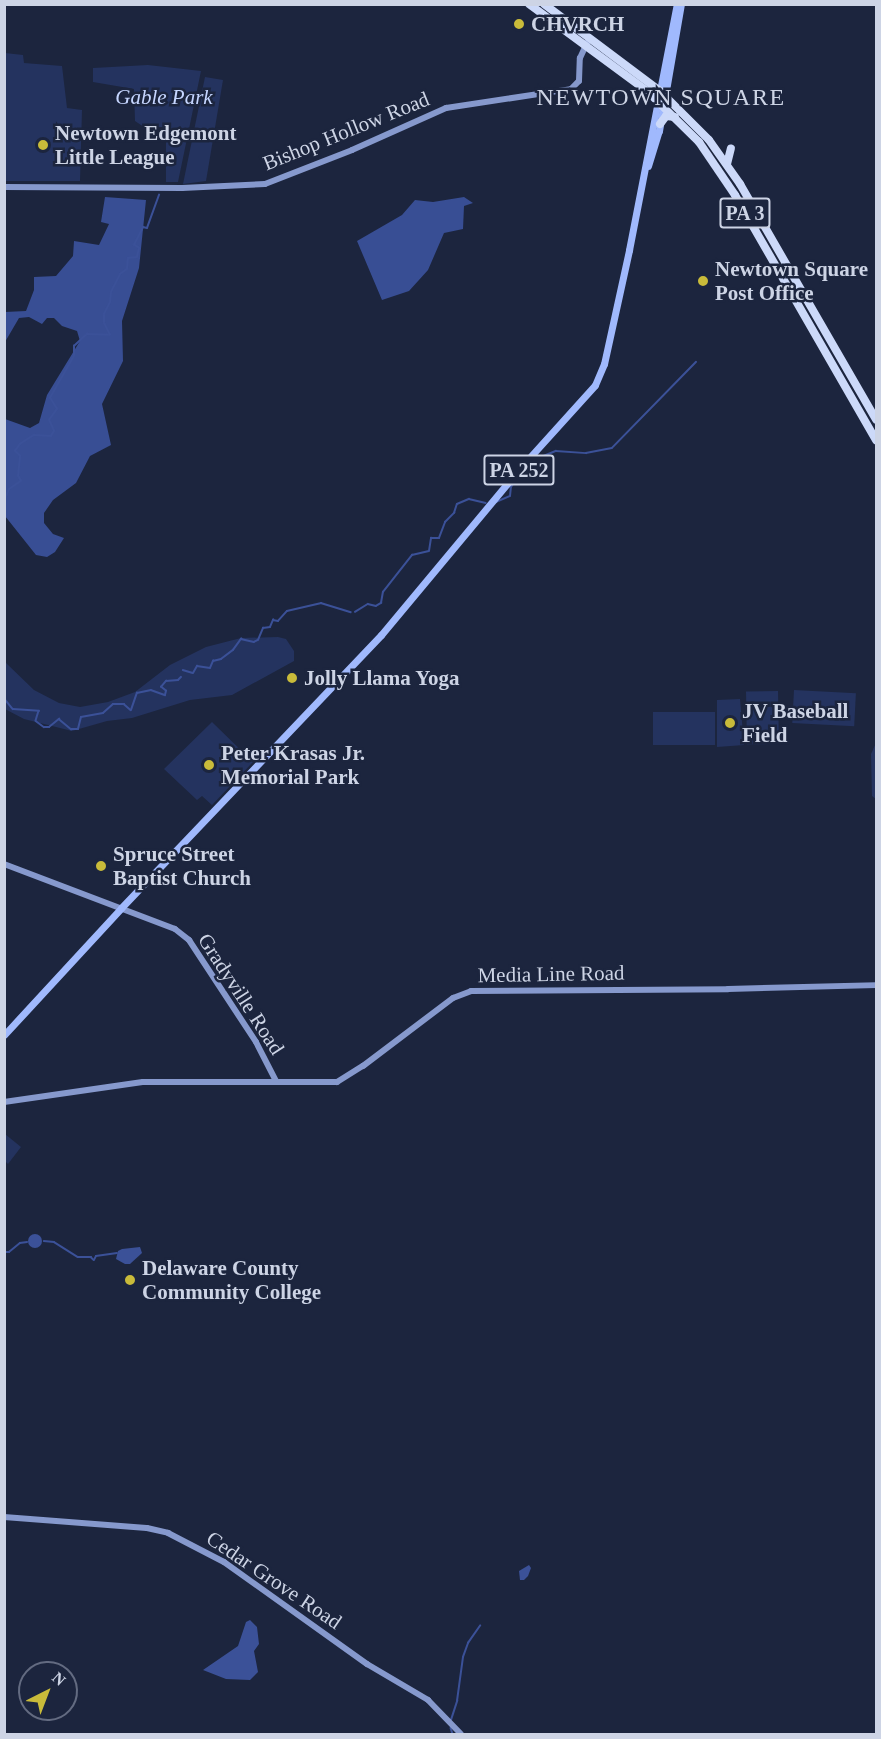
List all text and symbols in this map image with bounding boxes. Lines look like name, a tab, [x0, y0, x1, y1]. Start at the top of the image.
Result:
place label: CHVRCH	[531, 11, 624, 37]
marker: CHVRCH	[512, 17, 526, 31]
park label: Gable Park	[115, 84, 213, 110]
district label: NEWTOWN SQUARE	[536, 84, 786, 112]
street label: Bishop Hollow Road	[259, 86, 433, 176]
place label: Newtown Edgemont Little League	[55, 120, 236, 170]
marker: Newtown Edgemont Little League	[36, 138, 50, 152]
road number: PA 3	[718, 196, 772, 230]
place label: Newtown Square Post Office	[715, 256, 868, 306]
marker: Newtown Square Post Office	[696, 274, 710, 288]
road number: PA 252	[482, 453, 556, 487]
place label: Jolly Llama Yoga	[304, 665, 460, 691]
marker: Jolly Llama Yoga	[285, 671, 299, 685]
place label: JV Baseball Field	[742, 698, 849, 748]
marker: JV Baseball Field	[723, 716, 737, 730]
place label: Peter Krasas Jr. Memorial Park	[221, 740, 365, 790]
marker: Peter Krasas Jr. Memorial Park	[202, 758, 216, 772]
place label: Spruce Street Baptist Church	[113, 841, 251, 891]
marker: Spruce Street Baptist Church	[94, 859, 108, 873]
street label: Gradyville Road	[192, 929, 290, 1059]
street label: Media Line Road	[477, 960, 625, 988]
place label: Delaware County Community College	[142, 1255, 321, 1305]
marker: Delaware County Community College	[123, 1273, 137, 1287]
street label: Cedar Grove Road	[202, 1526, 346, 1634]
north arrow	[18, 1661, 78, 1721]
text: N	[49, 1669, 69, 1689]

